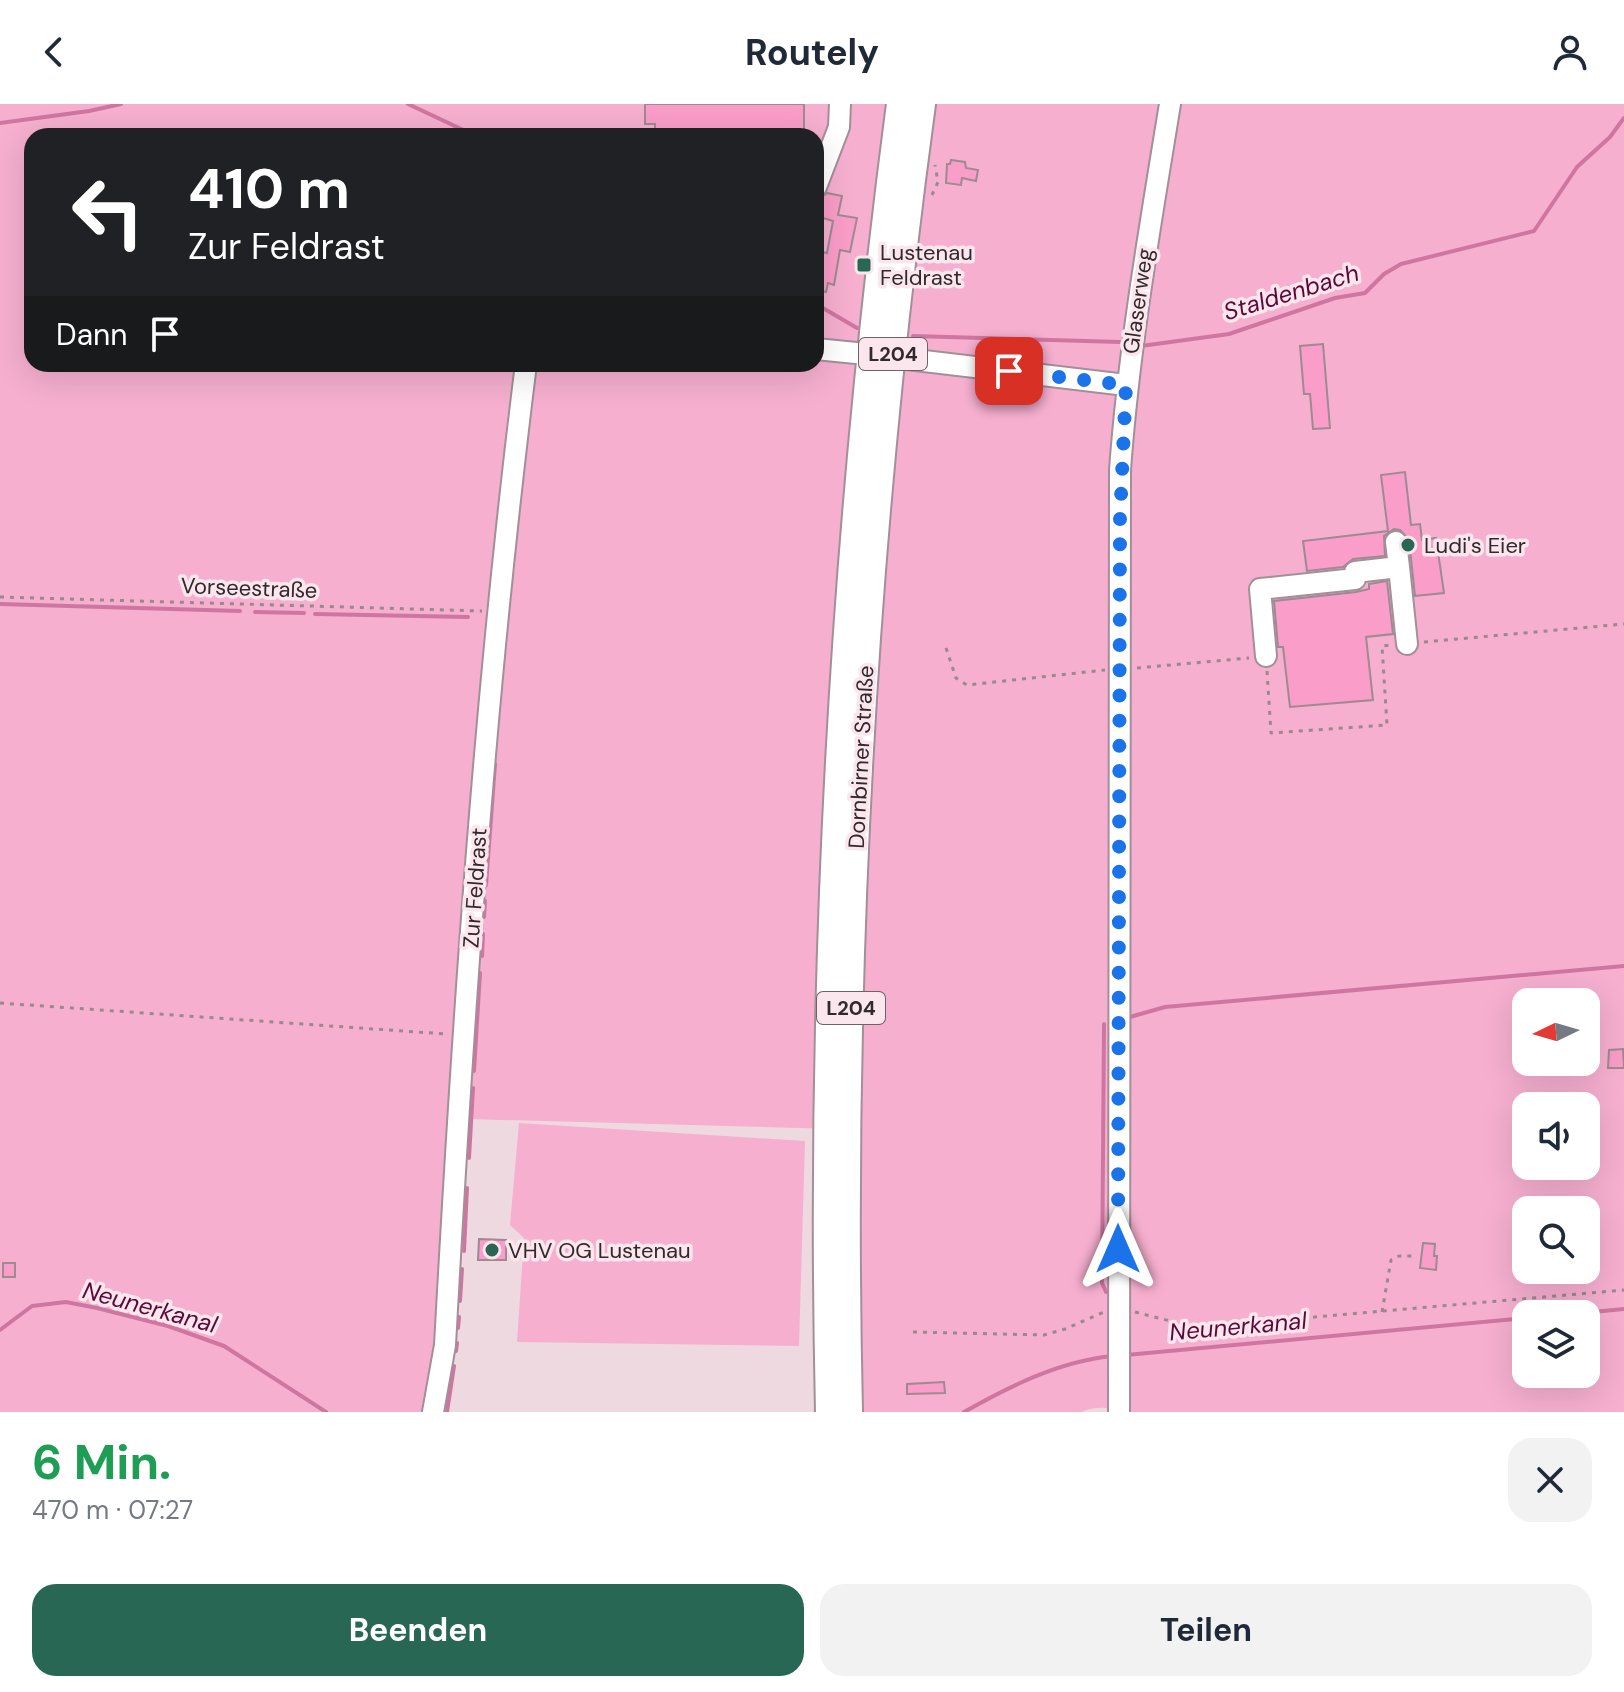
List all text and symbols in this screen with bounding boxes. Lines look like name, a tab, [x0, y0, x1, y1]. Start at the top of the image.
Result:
text: Routely	[745, 29, 879, 76]
icon: back	[32, 30, 76, 74]
icon: person	[1548, 30, 1592, 74]
text: 410 m	[188, 152, 350, 225]
icon: left	[56, 160, 160, 264]
text: Zur Feldrast	[188, 223, 385, 270]
place label: Lustenau Feldrast	[880, 238, 973, 292]
street label: Glaserweg	[1116, 246, 1160, 356]
marker: Lustenau Feldrast	[855, 256, 873, 274]
water label: Staldenbach	[1220, 257, 1362, 327]
icon: arrive	[143, 312, 187, 356]
text: Dann	[56, 315, 127, 354]
pin	[975, 337, 1043, 405]
road number: L204	[859, 338, 927, 370]
icon: arrive	[987, 349, 1031, 393]
place label: Ludi's Eier	[1424, 531, 1526, 560]
marker: Ludi's Eier	[1399, 536, 1417, 554]
street label: Vorseestraße	[180, 571, 318, 605]
street label: Dornbirner Straße	[842, 665, 880, 849]
street label: Zur Feldrast	[456, 827, 494, 949]
north arrow	[1512, 988, 1600, 1076]
map controls	[1512, 988, 1600, 1388]
road number: L204	[817, 992, 885, 1024]
button: sound	[1512, 1092, 1600, 1180]
button: search	[1512, 1196, 1600, 1284]
position arrow	[1076, 1207, 1160, 1291]
place label: VHV OG Lustenau	[508, 1236, 691, 1265]
marker: VHV OG Lustenau	[483, 1241, 501, 1259]
water label: Neunerkanal	[79, 1274, 221, 1340]
button: layers	[1512, 1300, 1600, 1388]
water label: Neunerkanal	[1168, 1304, 1309, 1347]
text: 6 Min.	[32, 1431, 171, 1494]
button: close	[1508, 1438, 1592, 1522]
text: 470 m · 07:27	[32, 1493, 193, 1527]
button: Beenden	[32, 1584, 804, 1676]
button: Teilen	[820, 1584, 1592, 1676]

